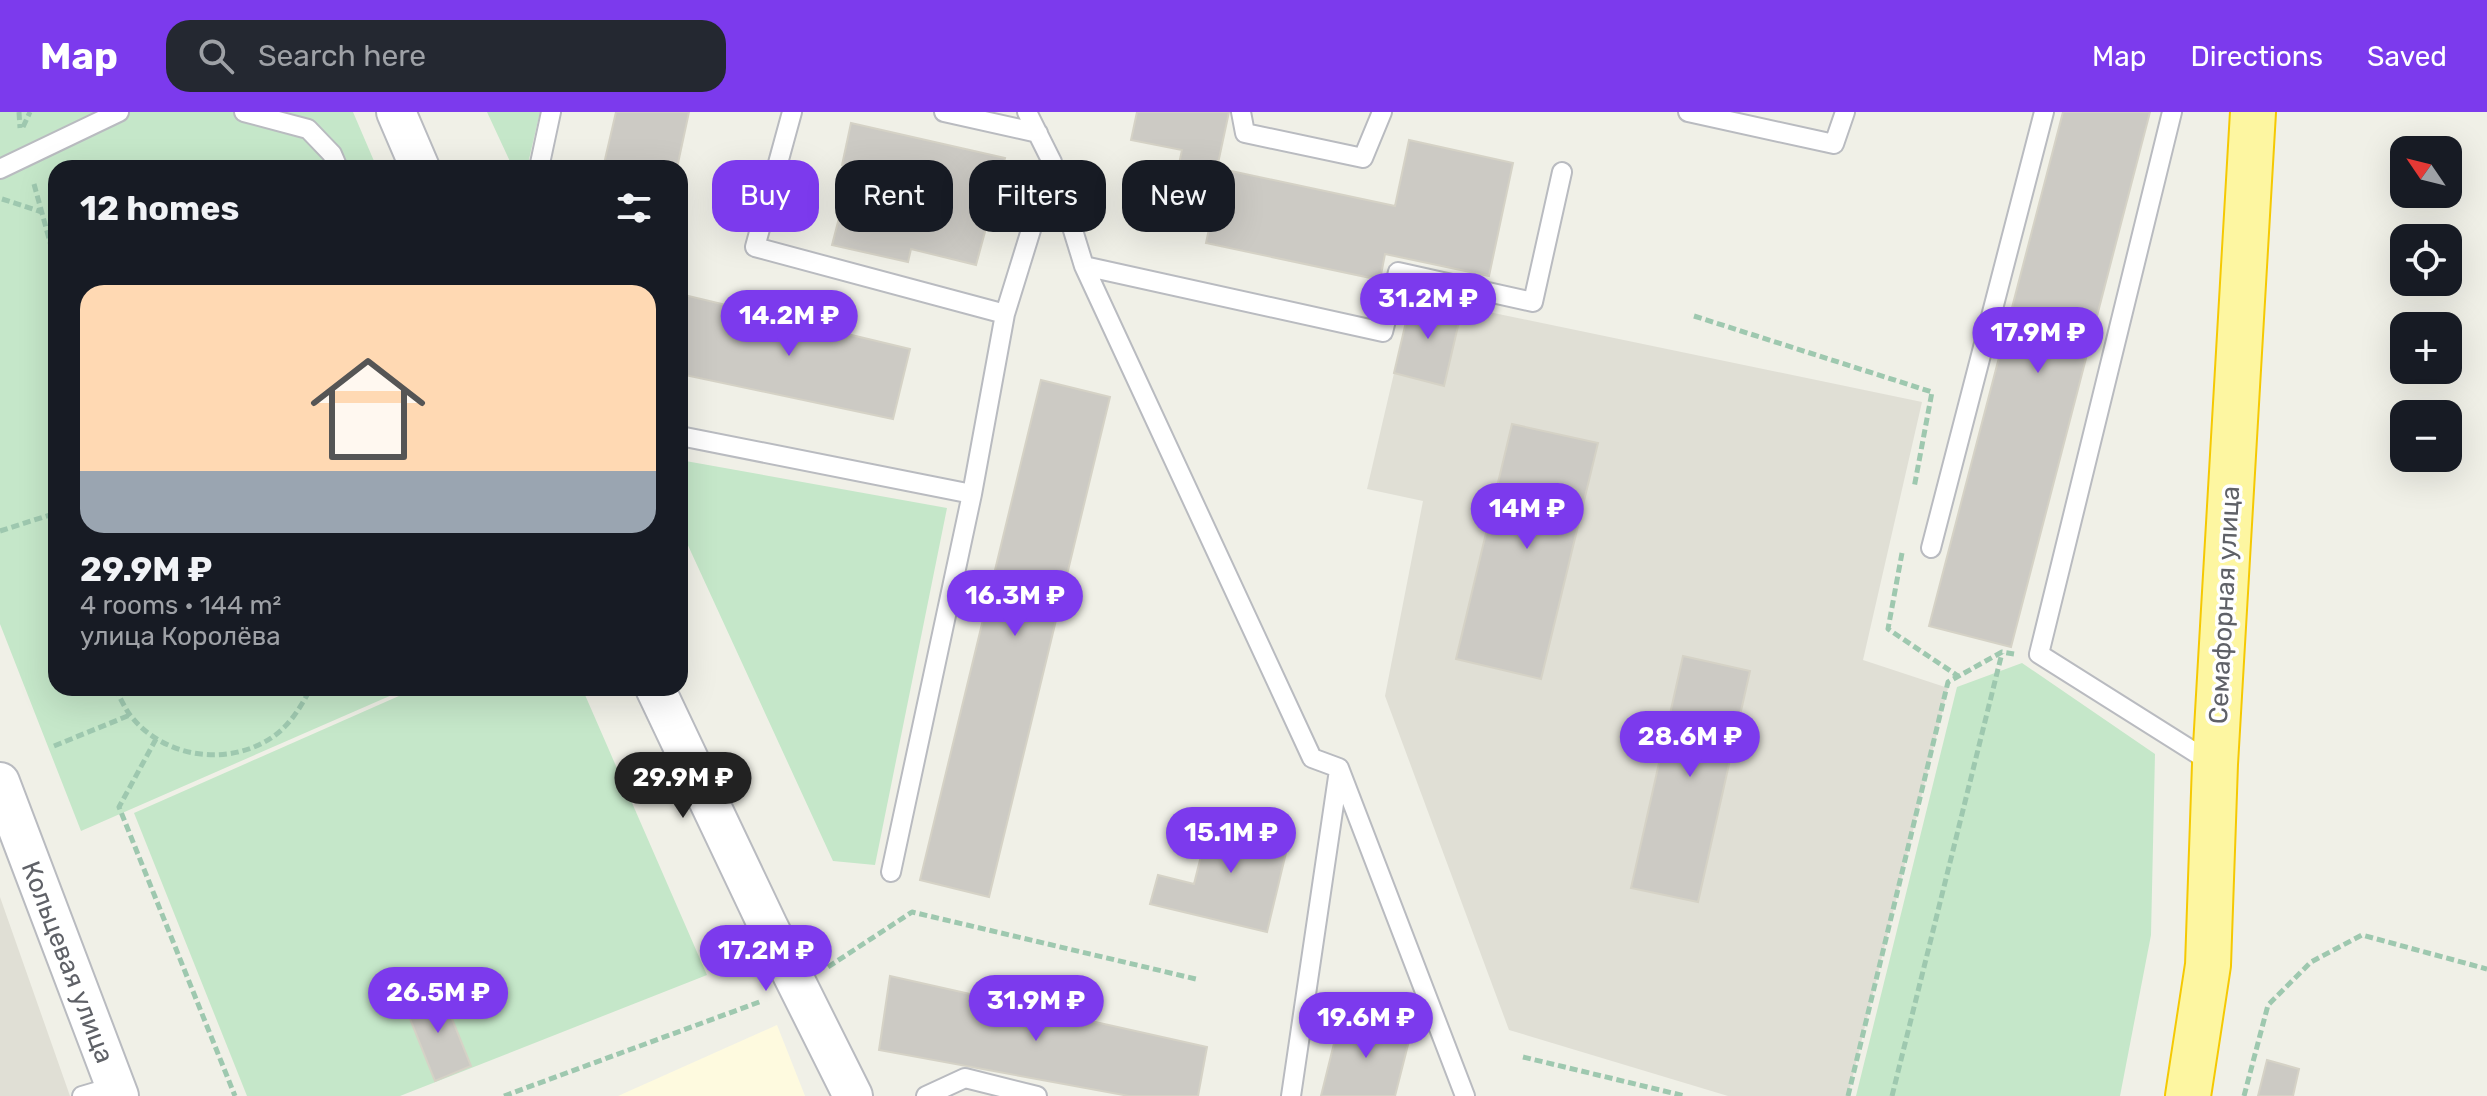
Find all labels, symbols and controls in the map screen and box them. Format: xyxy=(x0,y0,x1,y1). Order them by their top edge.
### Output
search box xyxy=(166,20,726,92)
text: Map xyxy=(40,33,118,79)
icon: search xyxy=(194,34,238,78)
text: Search here xyxy=(258,38,426,74)
text: Map xyxy=(2092,40,2146,73)
text: Directions xyxy=(2190,40,2323,73)
text: Saved xyxy=(2367,40,2447,73)
north arrow xyxy=(2390,136,2462,208)
map controls xyxy=(2390,136,2462,472)
chip: Buy xyxy=(712,160,819,232)
chip: Rent xyxy=(835,160,953,232)
chip: Filters xyxy=(969,160,1106,232)
chip: New xyxy=(1122,160,1235,232)
icon: filters xyxy=(612,186,656,230)
text: 12 homes xyxy=(80,188,239,229)
button: locate xyxy=(2390,224,2462,296)
pin: 31.2M ₽ xyxy=(1354,273,1502,341)
text: 31.2M ₽ xyxy=(1378,283,1478,314)
pin: 14.2M ₽ xyxy=(715,290,863,358)
text: 14.2M ₽ xyxy=(739,300,839,331)
pin: 17.9M ₽ xyxy=(1964,307,2112,375)
button: + xyxy=(2390,312,2462,384)
text: 17.9M ₽ xyxy=(1990,317,2086,348)
icon: home xyxy=(296,337,440,481)
button: − xyxy=(2390,400,2462,472)
pin: 14M ₽ xyxy=(1471,483,1583,551)
street label: Семафорная улица xyxy=(2203,485,2246,725)
text: 14M ₽ xyxy=(1489,493,1565,524)
text: 29.9M ₽ xyxy=(80,549,212,590)
pin: 16.3M ₽ xyxy=(941,570,1089,638)
text: 16.3M ₽ xyxy=(965,580,1065,611)
text: 4 rooms · 144 m² xyxy=(80,590,281,621)
text: улица Королёва xyxy=(80,621,281,652)
pin: 28.6M ₽ xyxy=(1616,711,1764,779)
text: 28.6M ₽ xyxy=(1638,721,1742,752)
pin: 29.9M ₽ xyxy=(609,752,757,820)
text: 29.9M ₽ xyxy=(632,762,734,793)
pin: 15.1M ₽ xyxy=(1157,807,1305,875)
text: 15.1M ₽ xyxy=(1184,817,1278,848)
street label: Кольцевая улица xyxy=(15,857,120,1067)
pin: 17.2M ₽ xyxy=(692,925,840,993)
text: 17.2M ₽ xyxy=(718,935,814,966)
pin: 26.5M ₽ xyxy=(364,967,512,1035)
pin: 31.9M ₽ xyxy=(962,975,1110,1043)
text: 26.5M ₽ xyxy=(386,977,490,1008)
text: 31.9M ₽ xyxy=(987,985,1085,1016)
pin: 19.6M ₽ xyxy=(1292,992,1440,1060)
text: 19.6M ₽ xyxy=(1317,1002,1415,1033)

